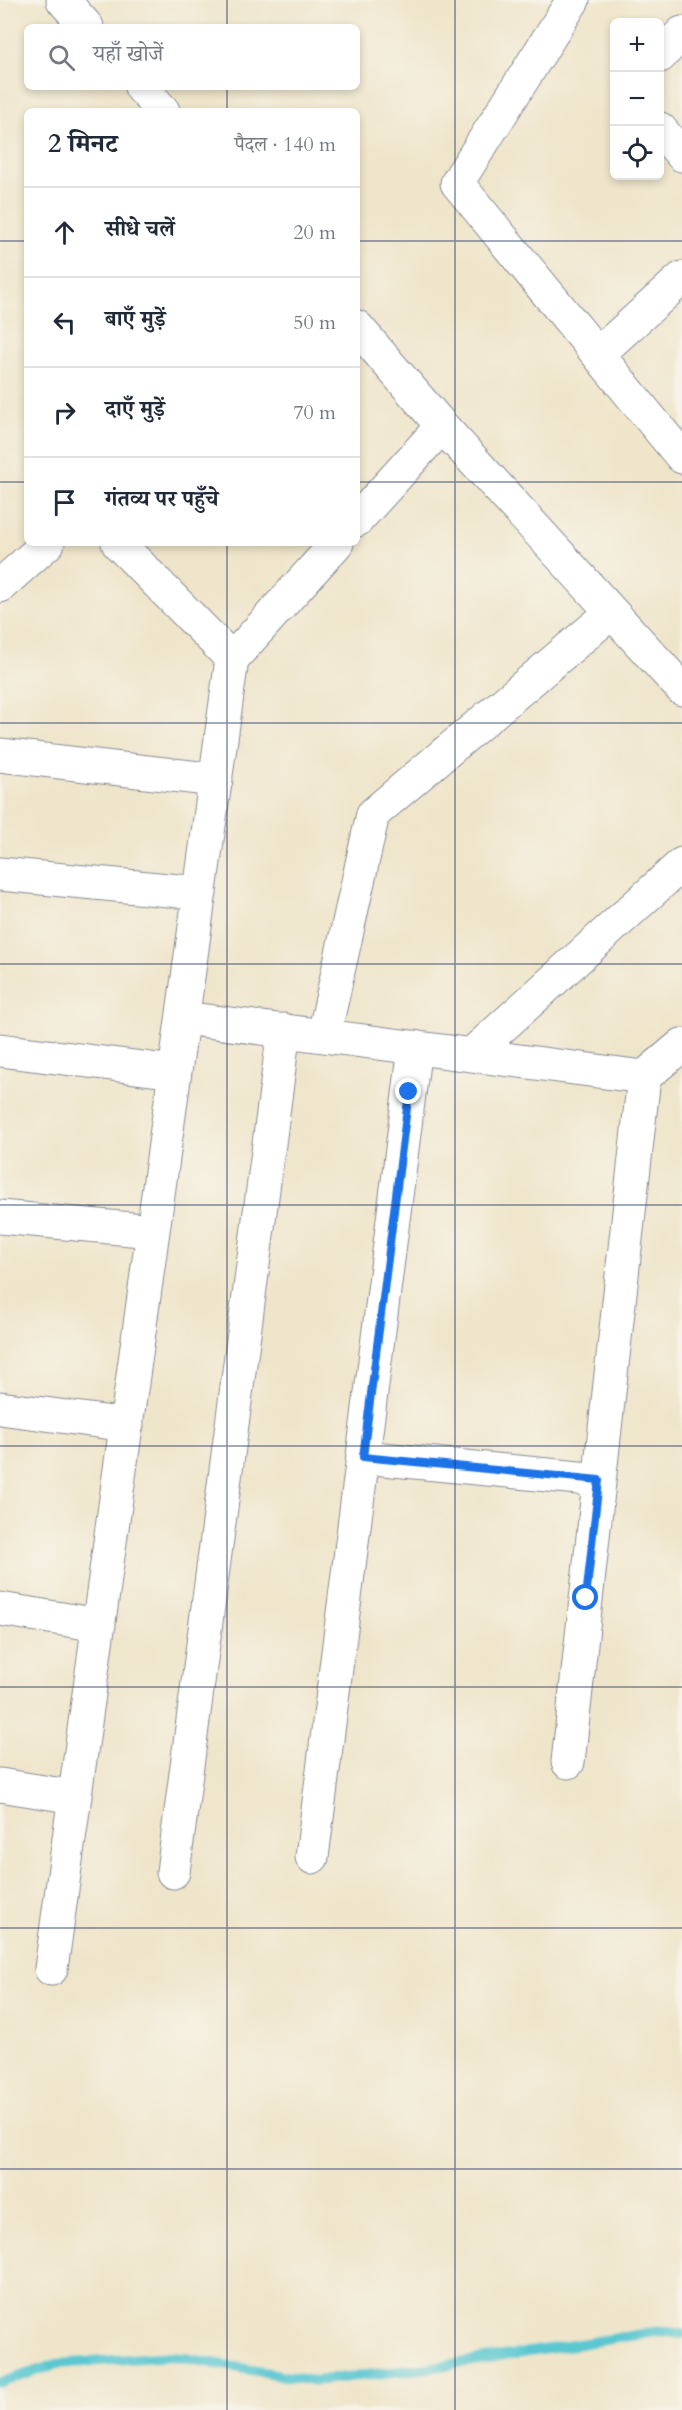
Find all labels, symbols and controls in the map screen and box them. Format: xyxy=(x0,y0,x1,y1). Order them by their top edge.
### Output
map controls xyxy=(610,18,664,180)
button: + xyxy=(610,18,664,72)
search box xyxy=(24,24,360,90)
text: यहाँ खोजें xyxy=(93,39,163,69)
icon: search xyxy=(45,41,78,74)
button: − xyxy=(610,72,664,126)
text: 2 मिनट xyxy=(48,126,118,161)
button: locate xyxy=(610,126,664,180)
text: पैदल · 140 m xyxy=(234,131,336,158)
text: सीधे चलें xyxy=(105,214,175,244)
icon: ahead xyxy=(48,216,81,249)
text: 20 m xyxy=(293,219,336,246)
text: बाएँ मुड़ें xyxy=(105,304,165,334)
icon: left xyxy=(48,306,81,339)
text: 50 m xyxy=(293,309,336,336)
text: दाएँ मुड़ें xyxy=(105,394,165,424)
icon: right xyxy=(48,396,81,429)
text: 70 m xyxy=(293,399,336,426)
text: गंतव्य पर पहुँचे xyxy=(105,484,219,514)
icon: arrive xyxy=(48,486,81,519)
route end xyxy=(395,1078,421,1104)
route start xyxy=(572,1584,598,1610)

